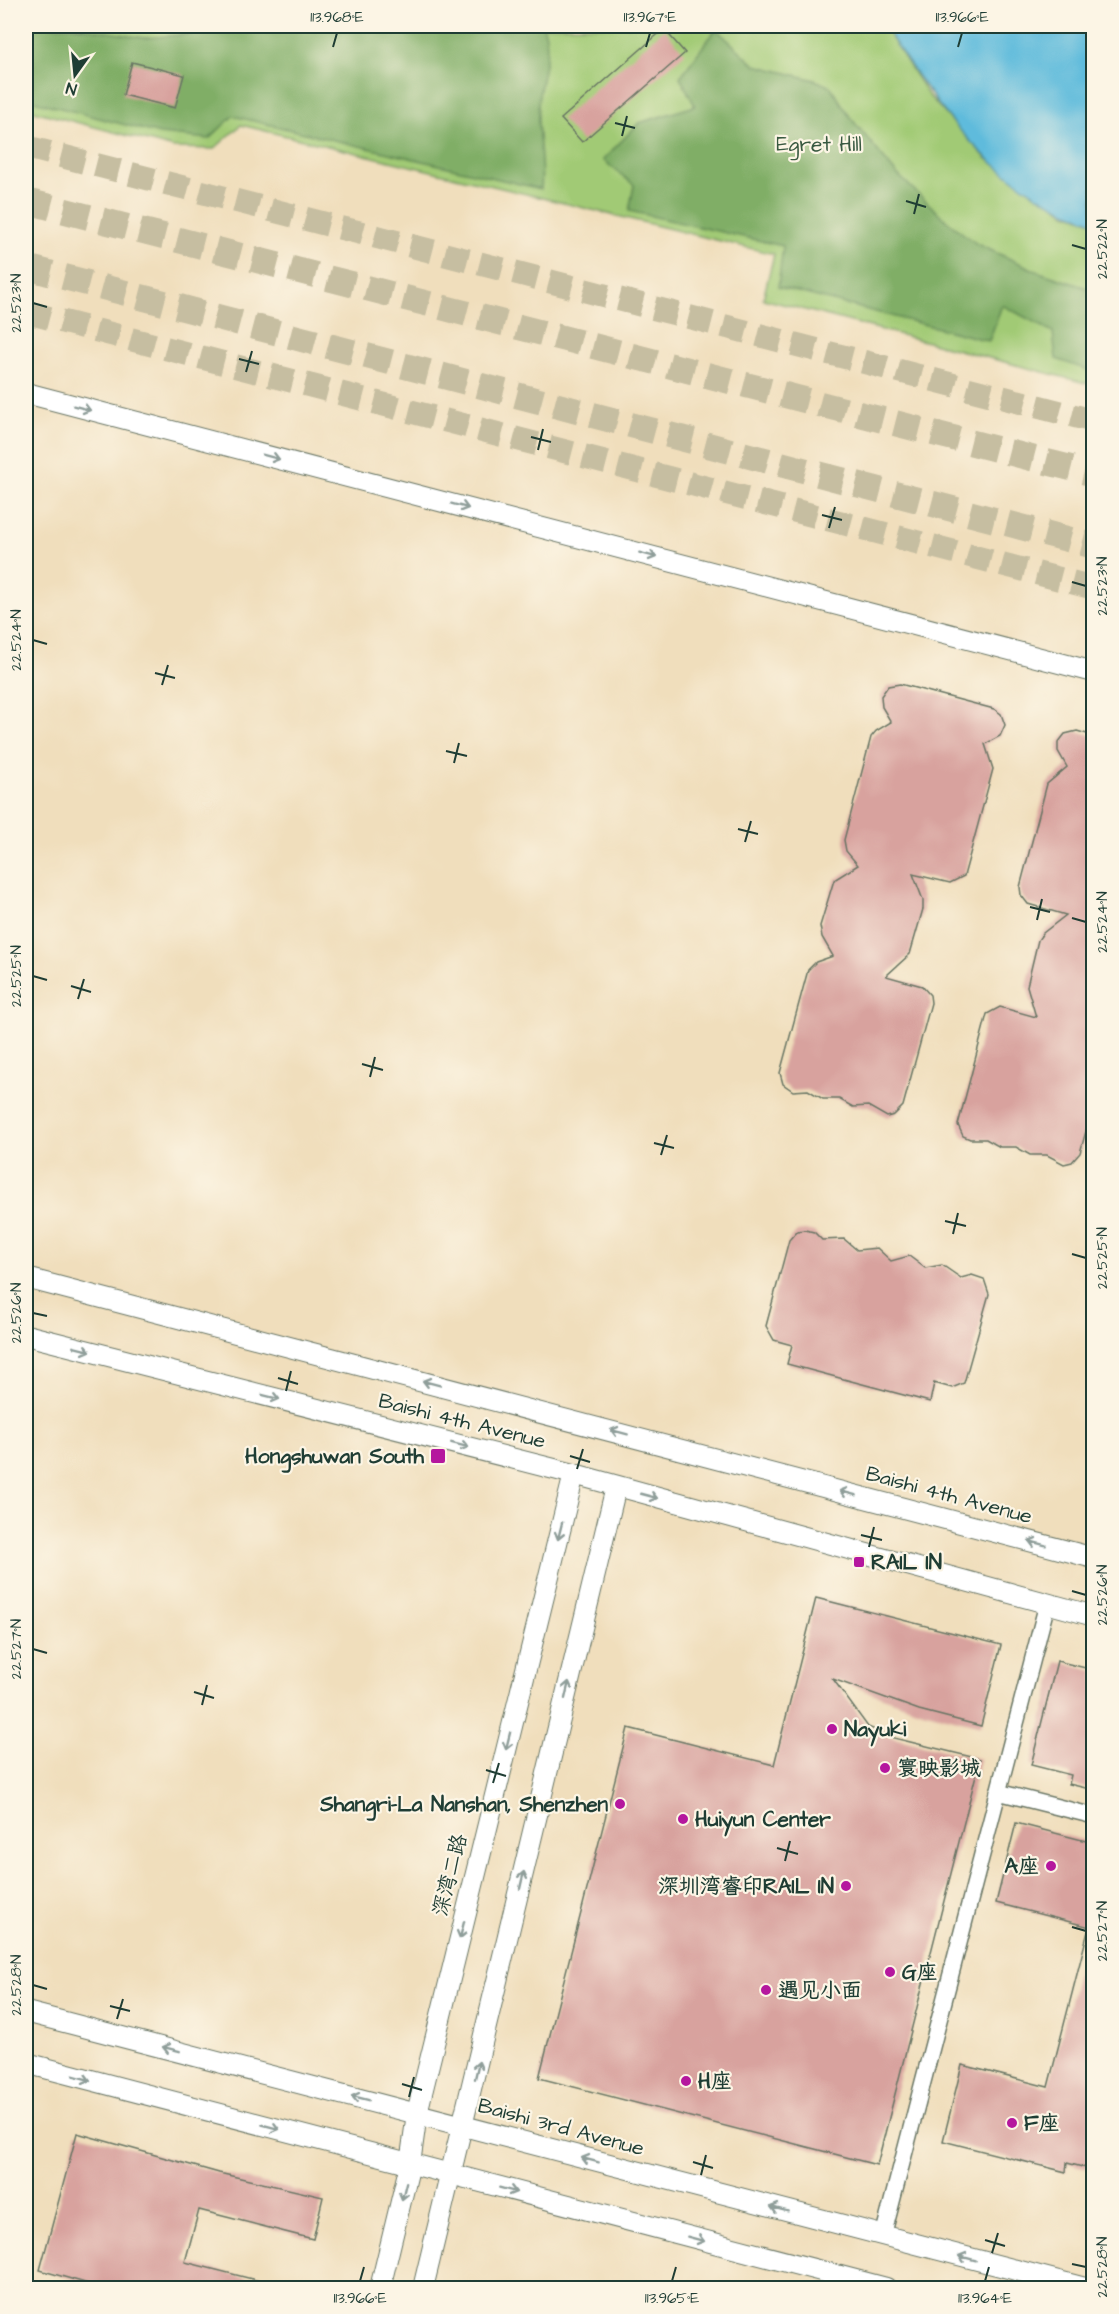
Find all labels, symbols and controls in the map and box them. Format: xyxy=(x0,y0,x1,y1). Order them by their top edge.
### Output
text: 113.968°E xyxy=(310,7,364,28)
text: 113.967°E xyxy=(624,7,677,28)
text: 113.966°E xyxy=(935,7,989,28)
north arrow xyxy=(45,45,105,105)
text: N xyxy=(64,77,79,100)
park label: Egret Hill xyxy=(776,130,862,161)
text: 22.522°N xyxy=(1092,219,1113,279)
text: 22.523°N xyxy=(6,274,27,332)
one-way arrow xyxy=(72,402,91,414)
one-way arrow xyxy=(261,451,280,463)
one-way arrow xyxy=(450,501,469,512)
one-way arrow xyxy=(638,550,657,561)
text: 22.523°N xyxy=(1092,557,1113,615)
text: 22.524°N xyxy=(6,609,27,671)
text: 22.524°N xyxy=(1092,891,1113,953)
text: 22.525°N xyxy=(6,945,27,1007)
text: 22.525°N xyxy=(1092,1227,1113,1289)
text: 22.526°N xyxy=(6,1283,27,1343)
one-way arrow xyxy=(72,1344,91,1356)
one-way arrow xyxy=(422,1377,441,1389)
street label: Baishi 4th Avenue xyxy=(375,1386,549,1456)
one-way arrow xyxy=(261,1392,280,1404)
one-way arrow xyxy=(610,1426,629,1438)
one-way arrow xyxy=(450,1440,469,1452)
place label: Hongshuwan South xyxy=(245,1442,425,1473)
marker: Hongshuwan South xyxy=(429,1447,447,1465)
street label: Baishi 4th Avenue xyxy=(863,1459,1035,1531)
one-way arrow xyxy=(839,1487,858,1499)
one-way arrow xyxy=(639,1491,658,1502)
one-way arrow xyxy=(553,1521,565,1540)
one-way arrow xyxy=(1028,1537,1047,1549)
place label: RAIL IN xyxy=(871,1548,942,1577)
marker: RAIL IN xyxy=(852,1555,866,1569)
text: 22.526°N xyxy=(1092,1565,1113,1625)
text: 22.527°N xyxy=(6,1619,27,1679)
one-way arrow xyxy=(562,1681,574,1700)
place label: Nayuki xyxy=(844,1715,907,1747)
marker: Nayuki xyxy=(825,1722,839,1736)
one-way arrow xyxy=(502,1731,514,1750)
place label: 寰映影城 xyxy=(897,1754,981,1783)
marker: 寰映影城 xyxy=(878,1761,892,1775)
place label: Shangri-La Nanshan, Shenzhen xyxy=(319,1790,608,1821)
marker: Shangri-La Nanshan, Shenzhen xyxy=(613,1797,627,1811)
place label: Huiyun Center xyxy=(695,1805,831,1837)
marker: Huiyun Center xyxy=(676,1812,690,1826)
street label: 深湾二路 xyxy=(426,1831,474,1919)
place label: A座 xyxy=(1005,1852,1039,1881)
marker: A座 xyxy=(1044,1859,1058,1873)
one-way arrow xyxy=(516,1871,528,1890)
place label: 深圳湾睿印RAIL IN xyxy=(658,1872,834,1901)
marker: 深圳湾睿印RAIL IN xyxy=(839,1879,853,1893)
text: 22.527°N xyxy=(1092,1901,1113,1961)
one-way arrow xyxy=(455,1920,467,1939)
text: 22.528°N xyxy=(6,1955,27,2015)
place label: G座 xyxy=(902,1958,938,1987)
marker: G座 xyxy=(883,1965,897,1979)
place label: 遇见小面 xyxy=(778,1976,862,2005)
marker: 遇见小面 xyxy=(759,1983,773,1997)
one-way arrow xyxy=(162,2043,181,2055)
one-way arrow xyxy=(471,2060,483,2079)
place label: H座 xyxy=(698,2067,732,2096)
one-way arrow xyxy=(72,2073,91,2084)
marker: H座 xyxy=(679,2074,693,2088)
street label: Baishi 3rd Avenue xyxy=(475,2091,647,2163)
one-way arrow xyxy=(351,2092,370,2103)
place label: F座 xyxy=(1024,2109,1060,2138)
marker: F座 xyxy=(1005,2116,1019,2130)
one-way arrow xyxy=(261,2122,280,2134)
one-way arrow xyxy=(581,2153,600,2165)
one-way arrow xyxy=(397,2181,409,2200)
one-way arrow xyxy=(498,2184,517,2196)
one-way arrow xyxy=(770,2202,789,2214)
one-way arrow xyxy=(686,2233,705,2245)
text: 22.528°N xyxy=(1092,2237,1113,2297)
one-way arrow xyxy=(958,2252,977,2263)
text: 113.966°E xyxy=(333,2288,387,2309)
text: 113.965°E xyxy=(645,2288,699,2309)
text: 113.964°E xyxy=(958,2288,1012,2309)

